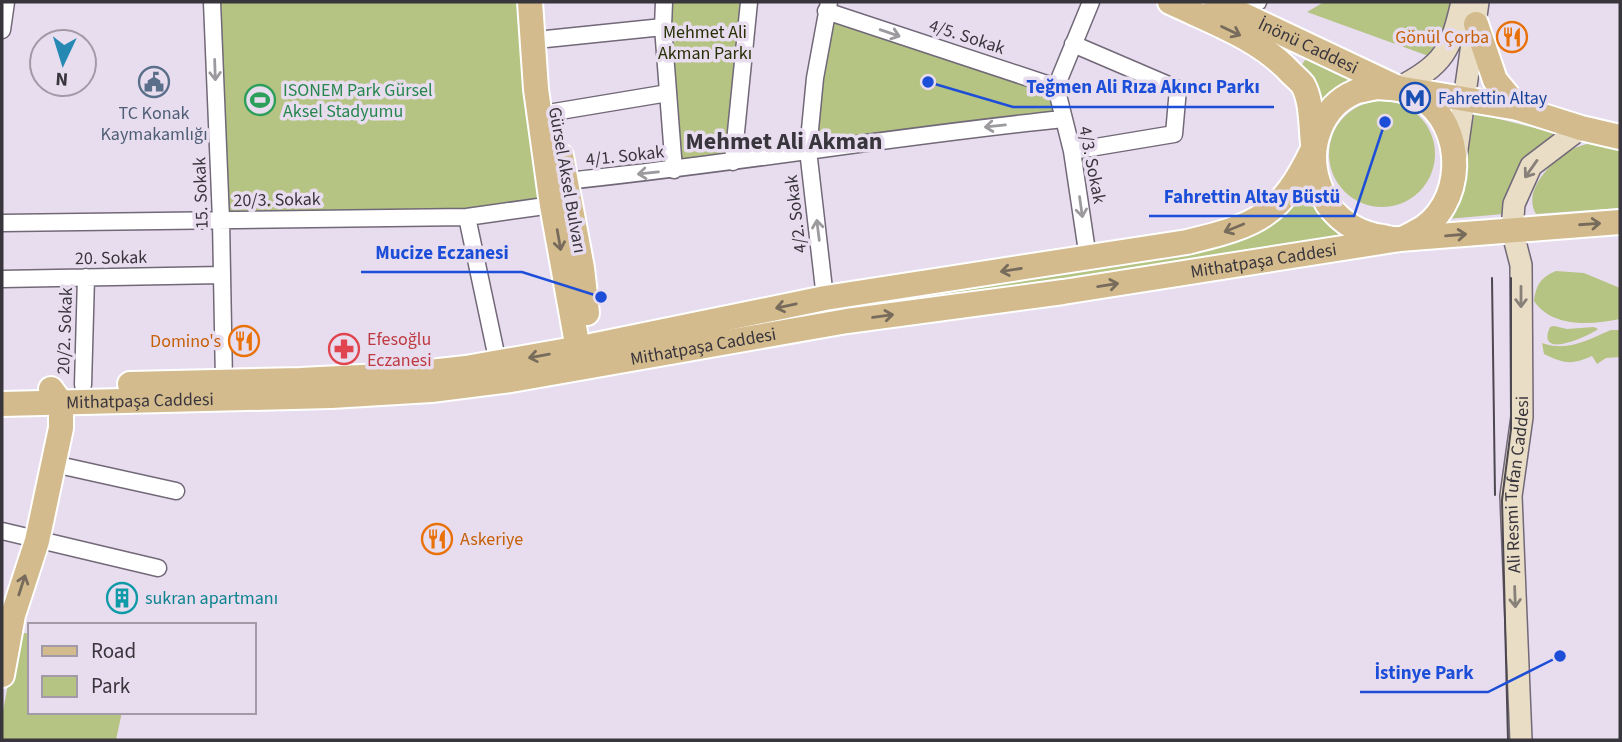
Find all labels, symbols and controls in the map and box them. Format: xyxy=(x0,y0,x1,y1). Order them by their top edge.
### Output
street label: İnönü Caddesi xyxy=(1254,11,1362,80)
street label: 4/5. Sokak xyxy=(926,13,1008,61)
park label: Mehmet Ali Akman Parkı xyxy=(658,20,752,66)
restaurant icon: Gönül Çorba xyxy=(1495,20,1529,54)
one-way arrow xyxy=(1220,25,1241,38)
place label: Gönül Çorba xyxy=(1395,25,1489,50)
one-way arrow xyxy=(879,27,901,40)
north arrow xyxy=(28,28,98,98)
one-way arrow xyxy=(209,58,222,81)
text: N xyxy=(55,65,69,92)
public building icon: TC Konak Kaymakamlığı xyxy=(137,65,171,99)
callout: Teğmen Ali Rıza Akıncı Parkı xyxy=(1013,67,1274,107)
text: Teğmen Ali Rıza Akıncı Parkı xyxy=(1026,74,1260,101)
place label: ISONEM Park Gürsel Aksel Stadyumu xyxy=(283,78,433,124)
metro station icon: Fahrettin Altay xyxy=(1398,81,1432,115)
sports icon: ISONEM Park Gürsel Aksel Stadyumu xyxy=(243,83,277,117)
place label: Fahrettin Altay xyxy=(1438,86,1548,111)
place label: TC Konak Kaymakamlığı xyxy=(100,101,208,147)
street label: Gürsel Aksel Bulvarı xyxy=(542,105,592,255)
one-way arrow xyxy=(984,119,1007,132)
district label: Mehmet Ali Akman xyxy=(685,124,883,159)
street label: 4/3. Sokak xyxy=(1072,124,1112,206)
street label: 4/1. Sokak xyxy=(585,139,665,173)
street label: 15. Sokak xyxy=(187,156,215,229)
one-way arrow xyxy=(1524,160,1539,179)
one-way arrow xyxy=(637,166,660,179)
street label: 4/2. Sokak xyxy=(779,174,813,254)
callout: Fahrettin Altay Büstü xyxy=(1149,176,1354,216)
text: Fahrettin Altay Büstü xyxy=(1164,184,1340,211)
street label: 20/3. Sokak xyxy=(233,187,321,213)
one-way arrow xyxy=(1075,195,1088,218)
one-way arrow xyxy=(1579,217,1601,230)
one-way arrow xyxy=(811,219,824,242)
one-way arrow xyxy=(1224,223,1245,236)
one-way arrow xyxy=(552,228,566,251)
one-way arrow xyxy=(1444,228,1466,241)
callout: Mucize Eczanesi xyxy=(361,232,522,272)
street label: Mithatpaşa Caddesi xyxy=(1189,237,1338,284)
text: Mucize Eczanesi xyxy=(375,240,509,267)
street label: 20. Sokak xyxy=(75,245,147,271)
one-way arrow xyxy=(1000,264,1023,277)
one-way arrow xyxy=(1096,278,1119,291)
one-way arrow xyxy=(1514,285,1528,308)
street label: 20/2. Sokak xyxy=(51,287,79,375)
one-way arrow xyxy=(775,300,798,314)
one-way arrow xyxy=(871,310,894,323)
street label: Mithatpaşa Caddesi xyxy=(628,321,778,371)
restaurant icon: Domino's xyxy=(227,324,261,358)
place label: Efesoğlu Eczanesi xyxy=(367,327,432,373)
place label: Domino's xyxy=(150,329,221,354)
pharmacy icon: Efesoğlu Eczanesi xyxy=(327,332,361,366)
one-way arrow xyxy=(528,349,551,363)
street label: Mithatpaşa Caddesi xyxy=(66,386,214,415)
street label: Ali Resmi Tufan Caddesi xyxy=(1498,396,1534,574)
restaurant icon: Askeriye xyxy=(420,522,454,556)
place label: Askeriye xyxy=(460,527,523,552)
one-way arrow xyxy=(17,574,30,596)
building icon: sukran apartmanı xyxy=(105,581,139,615)
one-way arrow xyxy=(1509,585,1522,608)
place label: sukran apartmanı xyxy=(145,586,278,611)
legend xyxy=(28,623,256,714)
text: Road xyxy=(91,636,136,666)
callout: İstinye Park xyxy=(1360,652,1488,692)
text: İstinye Park xyxy=(1374,660,1474,687)
text: Park xyxy=(91,671,131,701)

